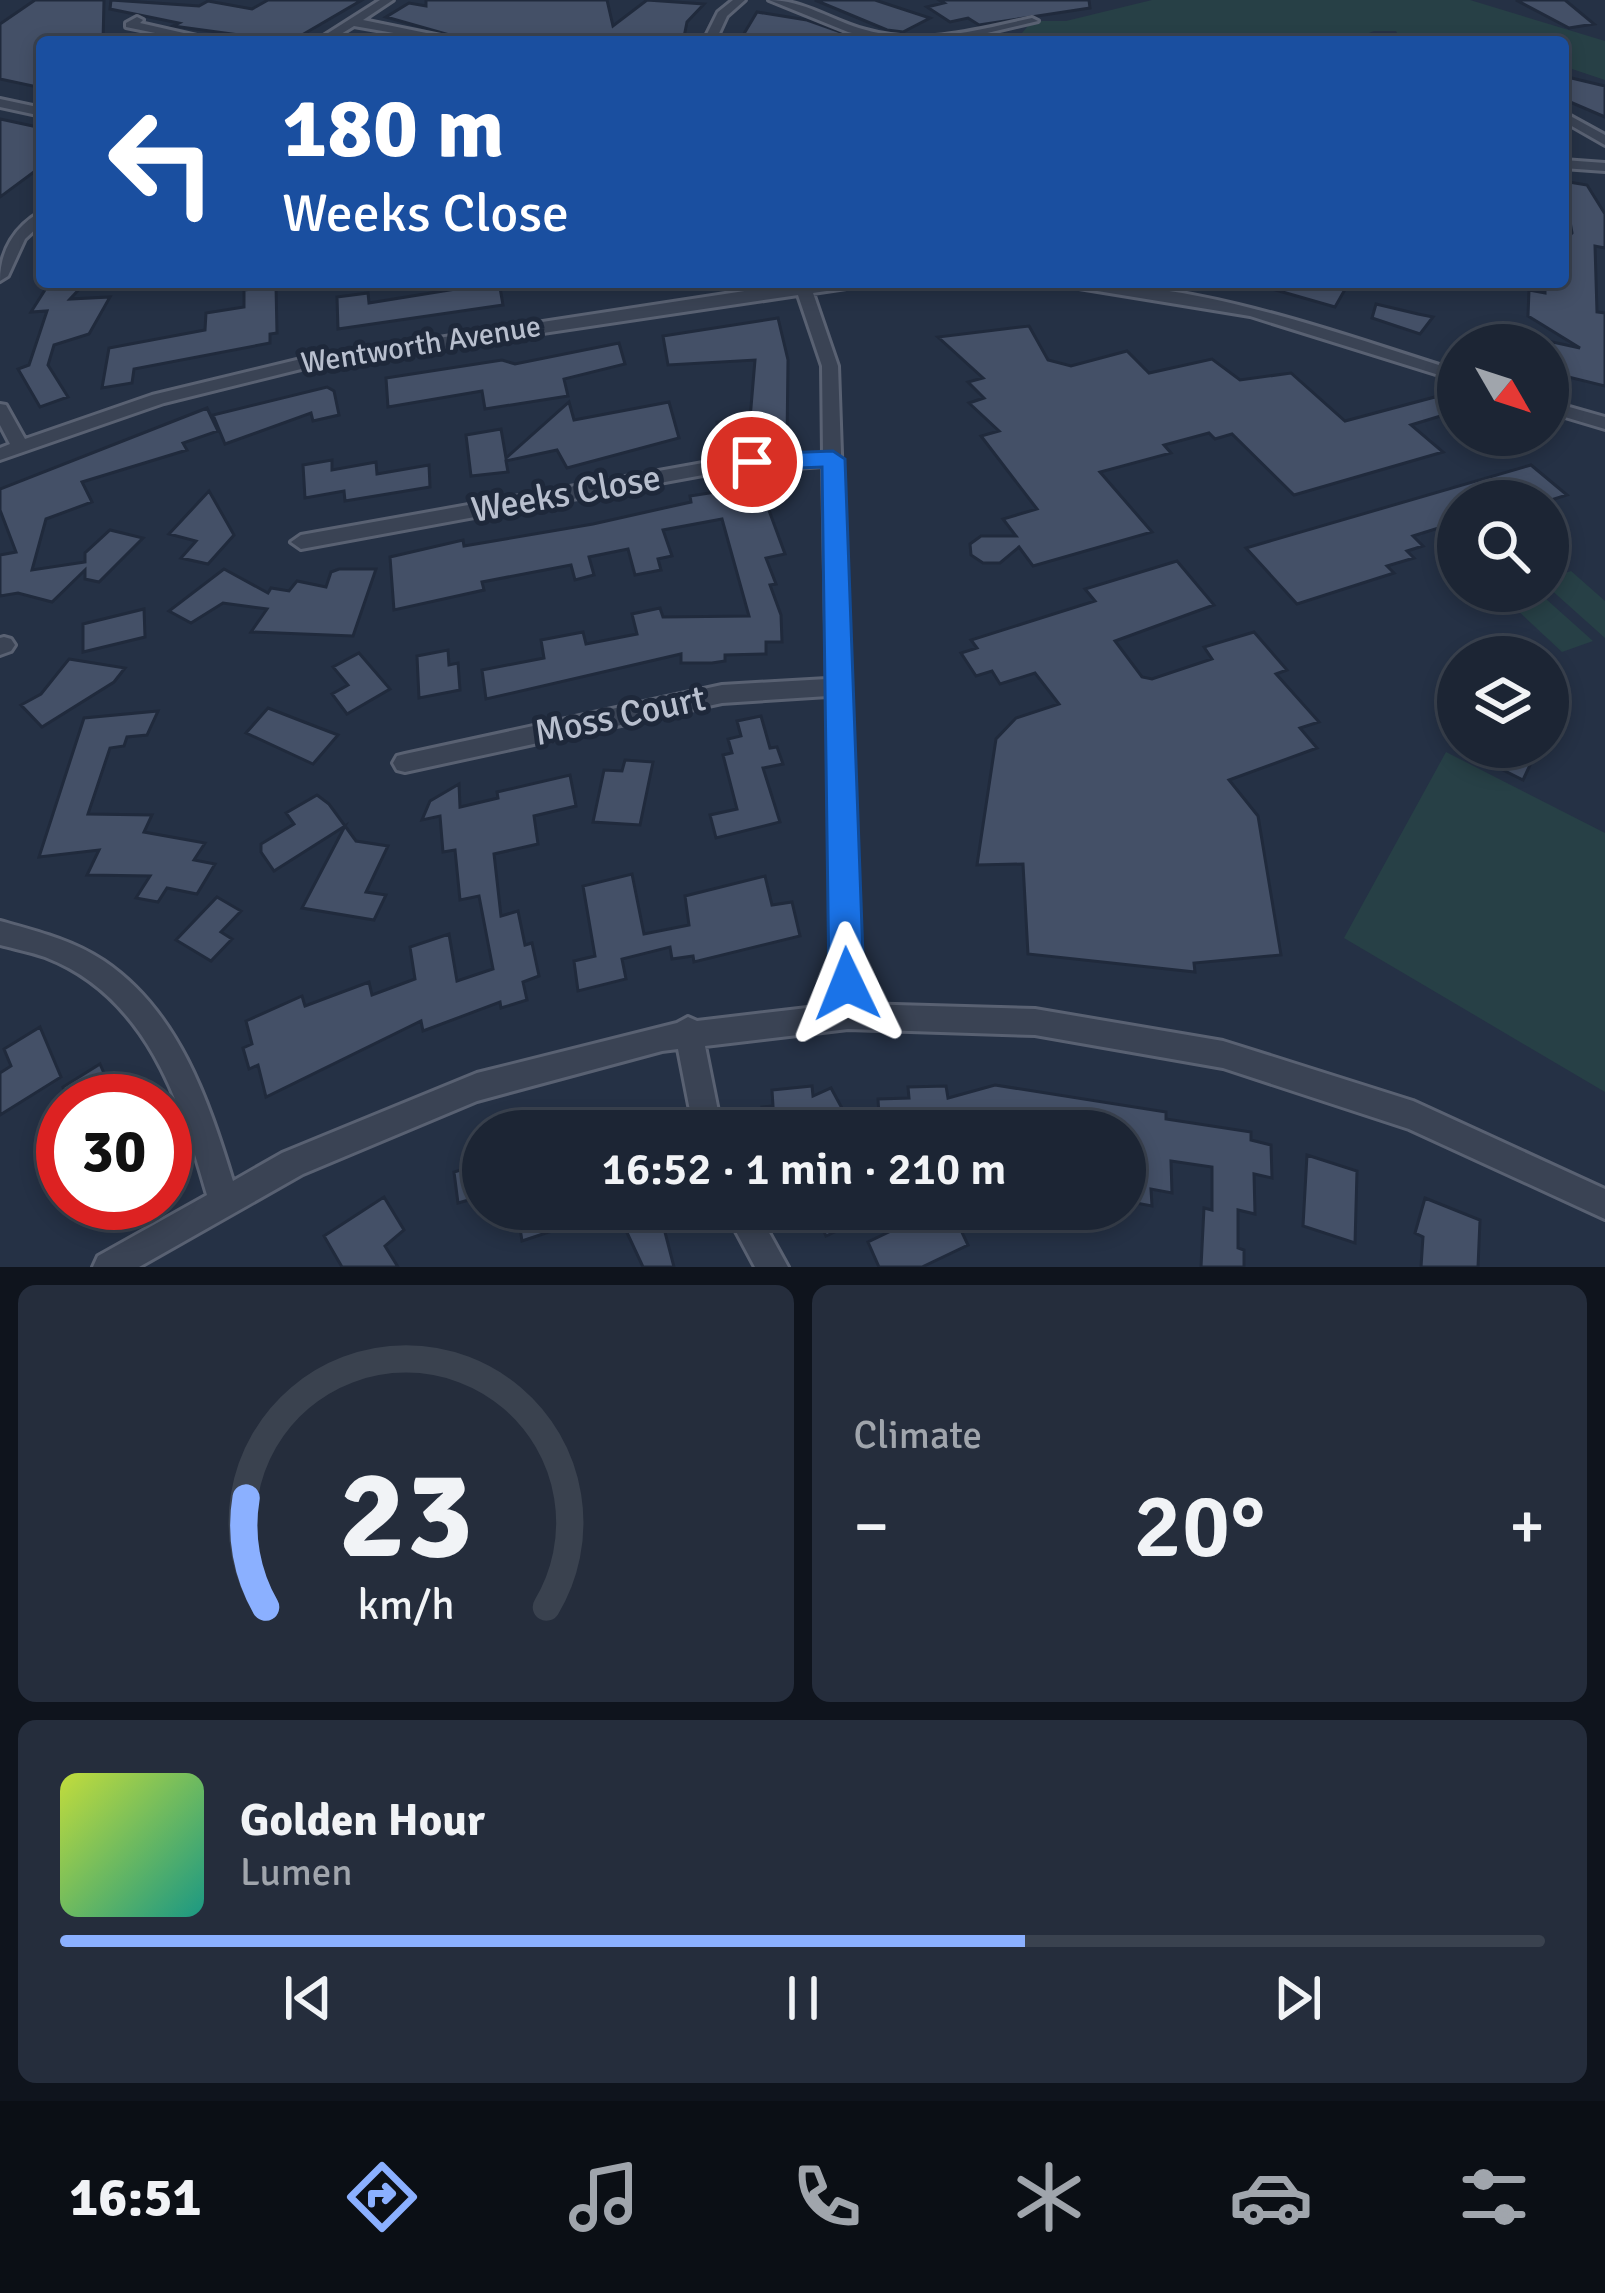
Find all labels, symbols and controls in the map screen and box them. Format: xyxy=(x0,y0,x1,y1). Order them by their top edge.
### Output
text: 180 m xyxy=(282,77,504,181)
icon: left xyxy=(84,84,240,240)
text: Weeks Close xyxy=(282,180,569,247)
street label: Wentworth Avenue xyxy=(298,308,544,382)
north arrow xyxy=(1437,324,1569,456)
map controls xyxy=(1437,324,1569,768)
pin xyxy=(701,411,803,513)
icon: arrive xyxy=(719,429,785,495)
street label: Weeks Close xyxy=(468,455,664,533)
button: search xyxy=(1437,480,1569,612)
button: layers xyxy=(1437,636,1569,768)
street label: Moss Court xyxy=(530,676,710,756)
position arrow xyxy=(784,921,910,1047)
speed limit sign: 30 xyxy=(36,1074,192,1230)
text: 16:52 · 1 min · 210 m xyxy=(602,1142,1006,1197)
text: Climate xyxy=(854,1411,982,1459)
text: 23 xyxy=(338,1439,473,1592)
text: 20° xyxy=(1133,1471,1265,1582)
text: − xyxy=(854,1486,889,1567)
text: + xyxy=(1509,1486,1545,1567)
text: km/h xyxy=(357,1578,454,1631)
text: Golden Hour xyxy=(240,1793,485,1848)
text: Lumen xyxy=(240,1848,353,1896)
icon: previous xyxy=(275,1965,341,2031)
icon: pause xyxy=(770,1965,836,2031)
icon: next xyxy=(1265,1965,1331,2031)
icon: directions xyxy=(340,2155,424,2239)
icon: music xyxy=(562,2155,646,2239)
icon: phone xyxy=(785,2155,869,2239)
icon: climate xyxy=(1007,2155,1091,2239)
icon: car xyxy=(1229,2155,1313,2239)
icon: filters xyxy=(1452,2155,1536,2239)
text: 16:51 xyxy=(69,2164,202,2231)

